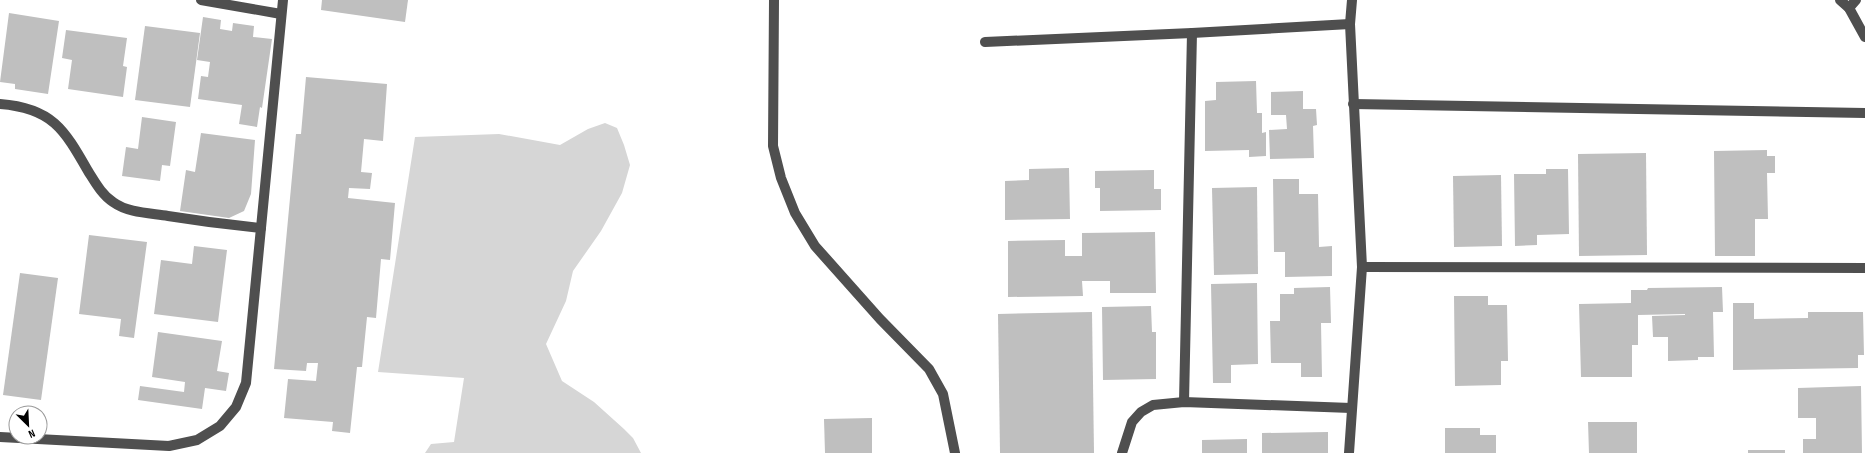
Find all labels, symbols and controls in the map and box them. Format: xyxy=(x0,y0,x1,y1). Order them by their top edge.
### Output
north arrow xyxy=(8,405,48,445)
text: N xyxy=(26,427,37,441)

